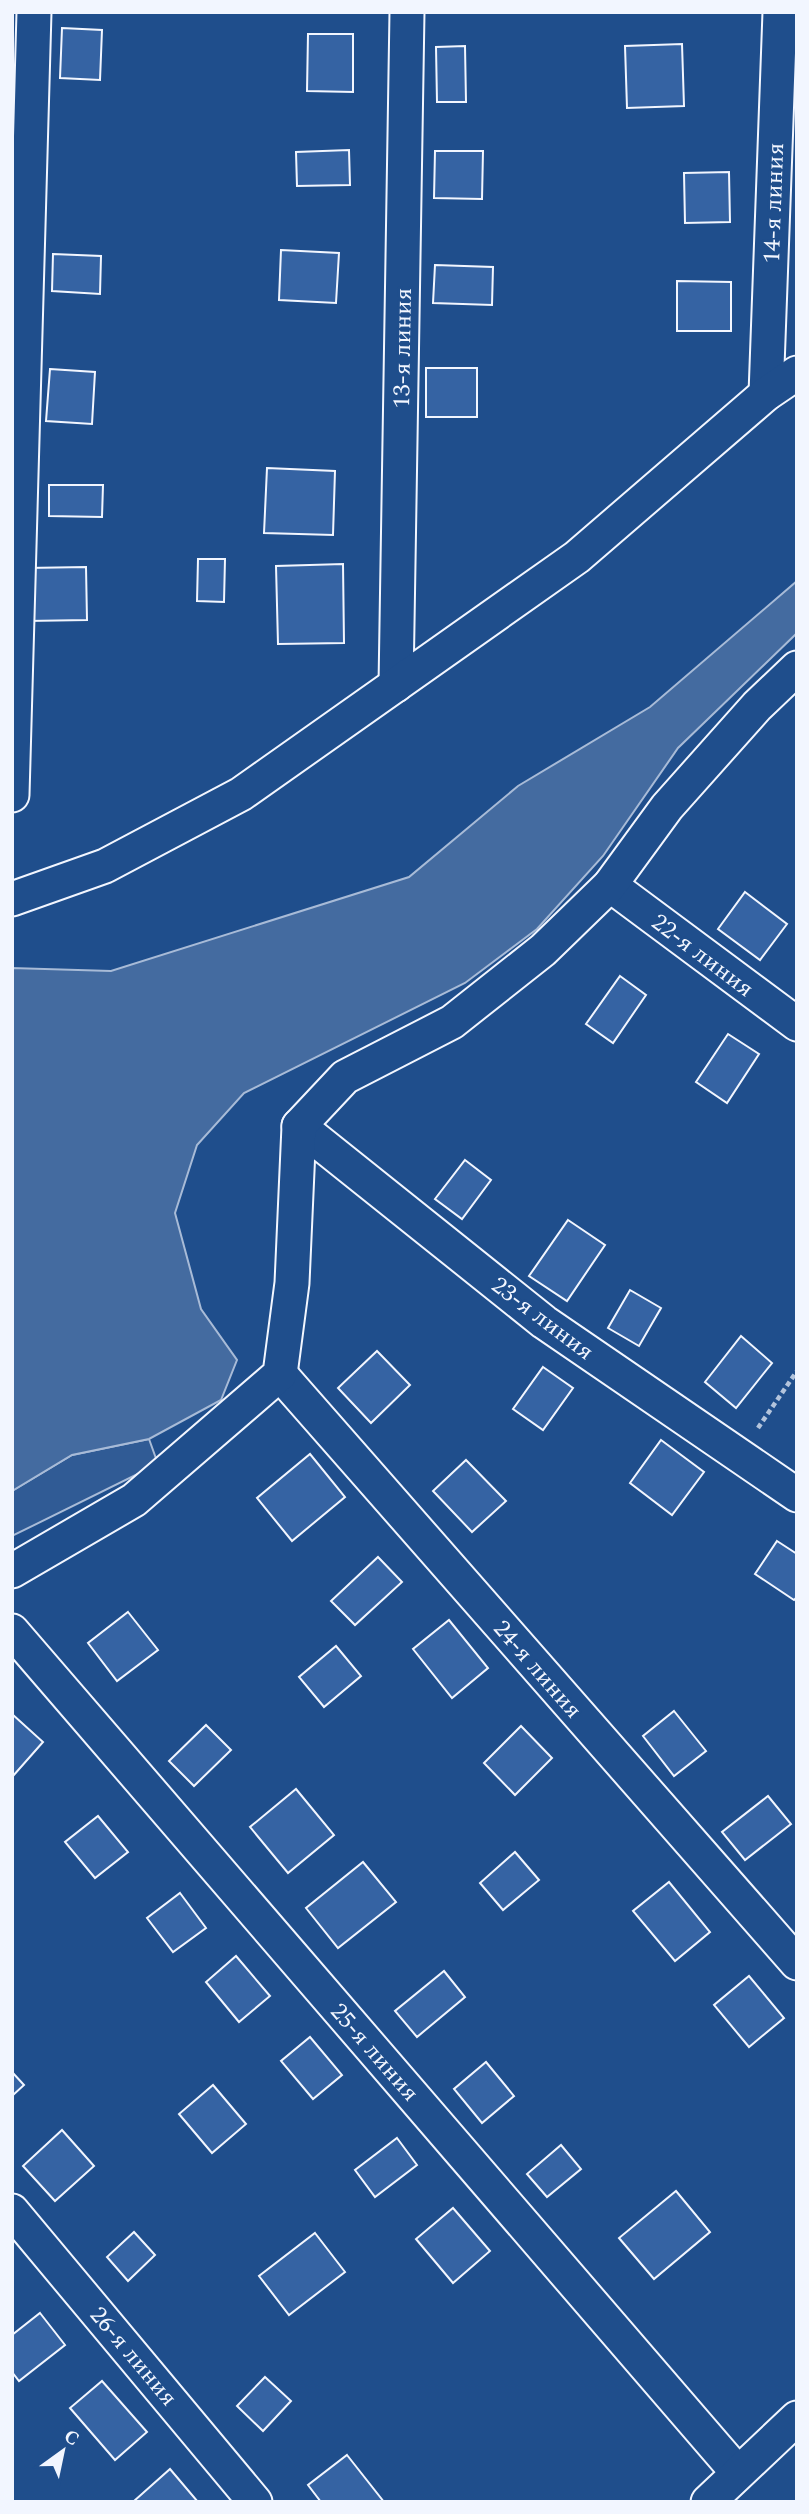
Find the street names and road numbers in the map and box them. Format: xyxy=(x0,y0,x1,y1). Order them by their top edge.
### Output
street label: 14-я линия xyxy=(754,142,794,264)
street label: 13-я линия xyxy=(384,287,422,409)
street label: 22-я линия xyxy=(643,905,761,1006)
street label: 23-я линия xyxy=(483,1268,601,1369)
street label: 24-я линия xyxy=(484,1612,590,1727)
street label: 25-я линия xyxy=(321,1995,427,2110)
street label: 26-я линия xyxy=(81,2299,186,2414)

